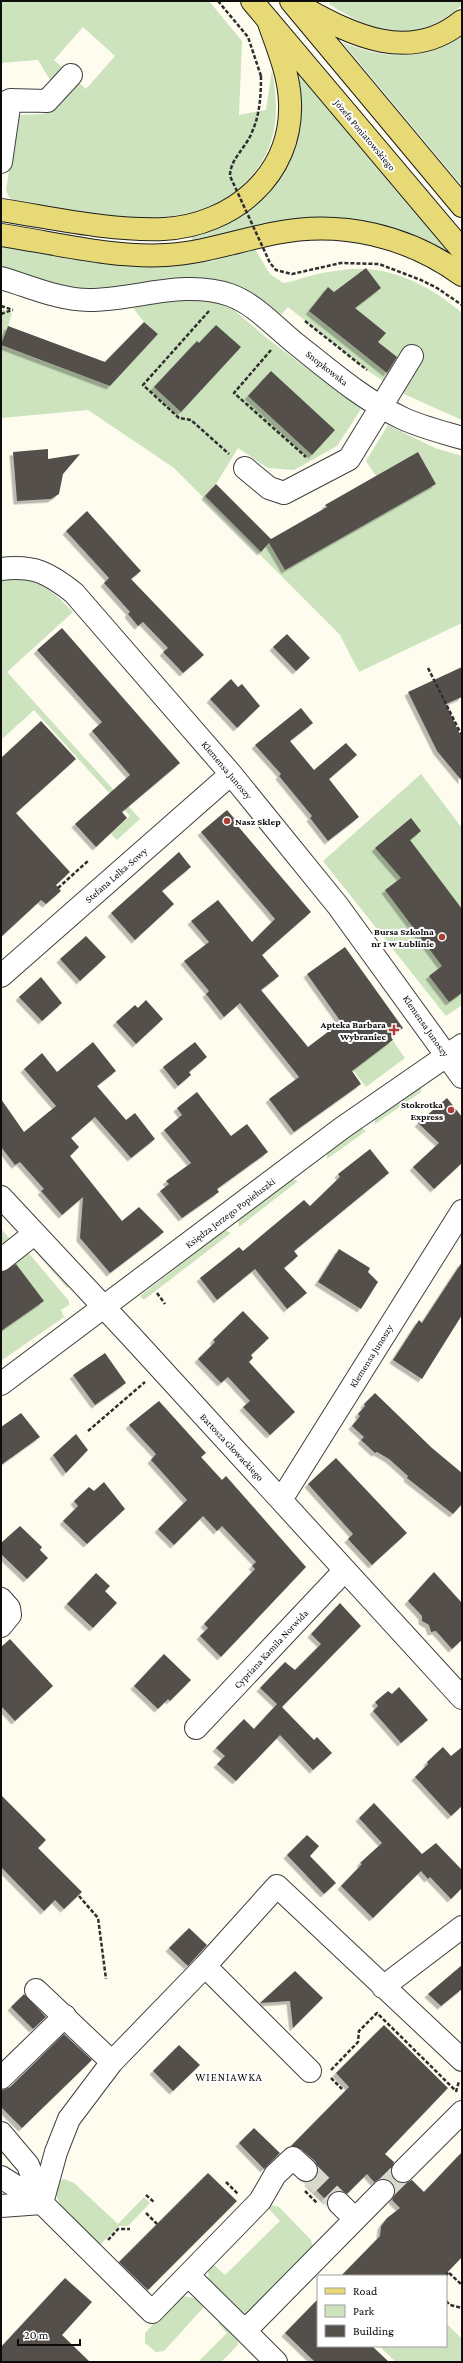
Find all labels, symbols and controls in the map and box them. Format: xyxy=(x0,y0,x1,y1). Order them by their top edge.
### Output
street label: Józefa Poniatowskiego xyxy=(331,96,398,173)
street label: Snopkowska xyxy=(304,348,351,388)
street label: Klemensa Junoszy xyxy=(200,739,255,802)
marker: Nasz Sklep xyxy=(222,816,232,826)
place label: Nasz Sklep xyxy=(235,816,281,827)
street label: Stefana Lelka-Sowy xyxy=(83,845,150,905)
place label: Bursa Szkolna nr 1 w Lublinie xyxy=(371,926,434,949)
marker: Bursa Szkolna nr 1 w Lublinie xyxy=(437,932,447,942)
street label: Klemensa Junoszy xyxy=(401,993,451,1059)
place label: Apteka Barbara Wybraniec xyxy=(320,1019,387,1042)
marker: Apteka Barbara Wybraniec xyxy=(389,1025,399,1035)
place label: Stokrotka Express xyxy=(401,1099,443,1122)
marker: Stokrotka Express xyxy=(446,1105,456,1115)
street label: Księdza Jerzego Popiełuszki xyxy=(183,1175,277,1250)
street label: Klemensa Junoszy xyxy=(347,1322,395,1390)
street label: Bartosza Głowackiego xyxy=(198,1411,266,1483)
street label: Cypriana Kamila Norwida xyxy=(232,1607,311,1691)
district label: WIENIAWKA xyxy=(195,2071,263,2083)
legend xyxy=(317,2275,447,2347)
text: Road xyxy=(353,2284,378,2298)
text: Park xyxy=(353,2304,375,2318)
scale bar xyxy=(18,2321,80,2347)
text: Building xyxy=(353,2324,394,2338)
text: 20 m xyxy=(24,2328,49,2342)

